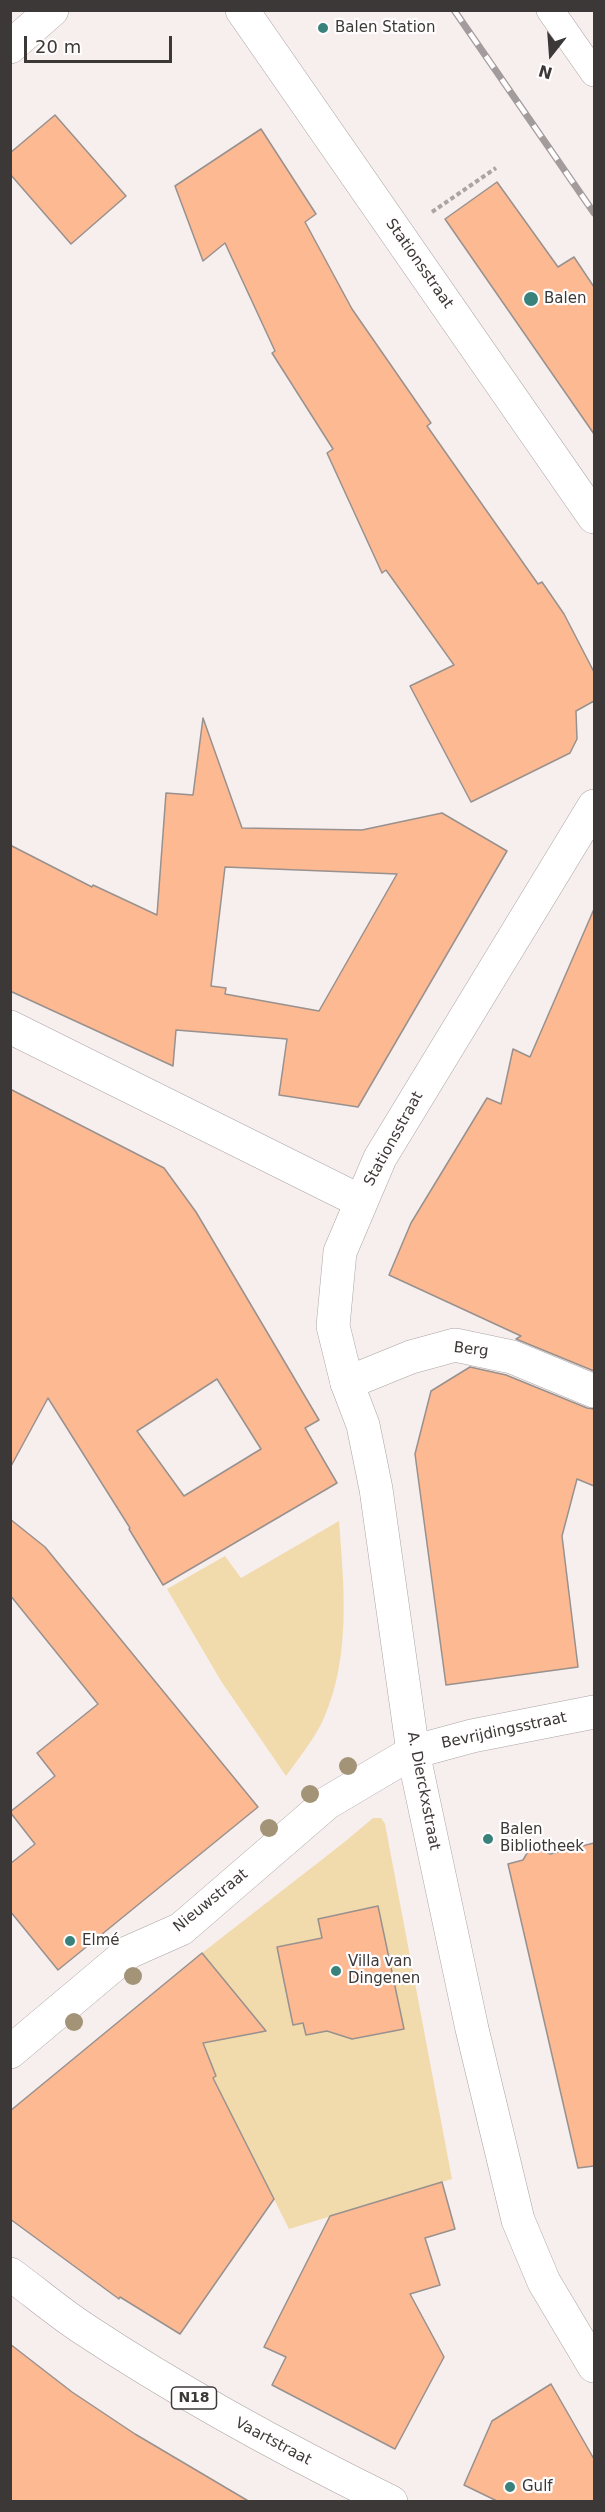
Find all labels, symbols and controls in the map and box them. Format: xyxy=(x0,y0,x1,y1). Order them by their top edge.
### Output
place label: Balen Station xyxy=(335,19,435,37)
marker: Balen Station xyxy=(316,21,330,35)
scale bar xyxy=(27,24,176,62)
north arrow xyxy=(521,24,581,84)
text: 20 m xyxy=(35,36,81,57)
text: N xyxy=(536,61,555,83)
street label: Stationsstraat xyxy=(381,216,457,312)
marker: Balen xyxy=(522,290,540,308)
place label: Balen xyxy=(544,290,586,308)
street label: Stationsstraat xyxy=(361,1089,427,1189)
street label: Berg xyxy=(453,1339,489,1361)
street label: Bevrijdingsstraat xyxy=(440,1709,568,1753)
street label: A. Dierckxstraat xyxy=(403,1730,443,1852)
place label: Balen Bibliotheek xyxy=(500,1821,584,1856)
marker: Balen Bibliotheek xyxy=(481,1832,495,1846)
street label: Nieuwstraat xyxy=(170,1866,252,1936)
place label: Elmé xyxy=(82,1932,119,1950)
marker: Elmé xyxy=(63,1934,77,1948)
place label: Villa van Dingenen xyxy=(348,1953,420,1988)
marker: Villa van Dingenen xyxy=(329,1964,343,1978)
road number: N18 xyxy=(172,2387,216,2409)
street label: Vaartstraat xyxy=(232,2414,314,2470)
place label: Gulf xyxy=(522,2478,553,2496)
marker: Gulf xyxy=(503,2480,517,2494)

